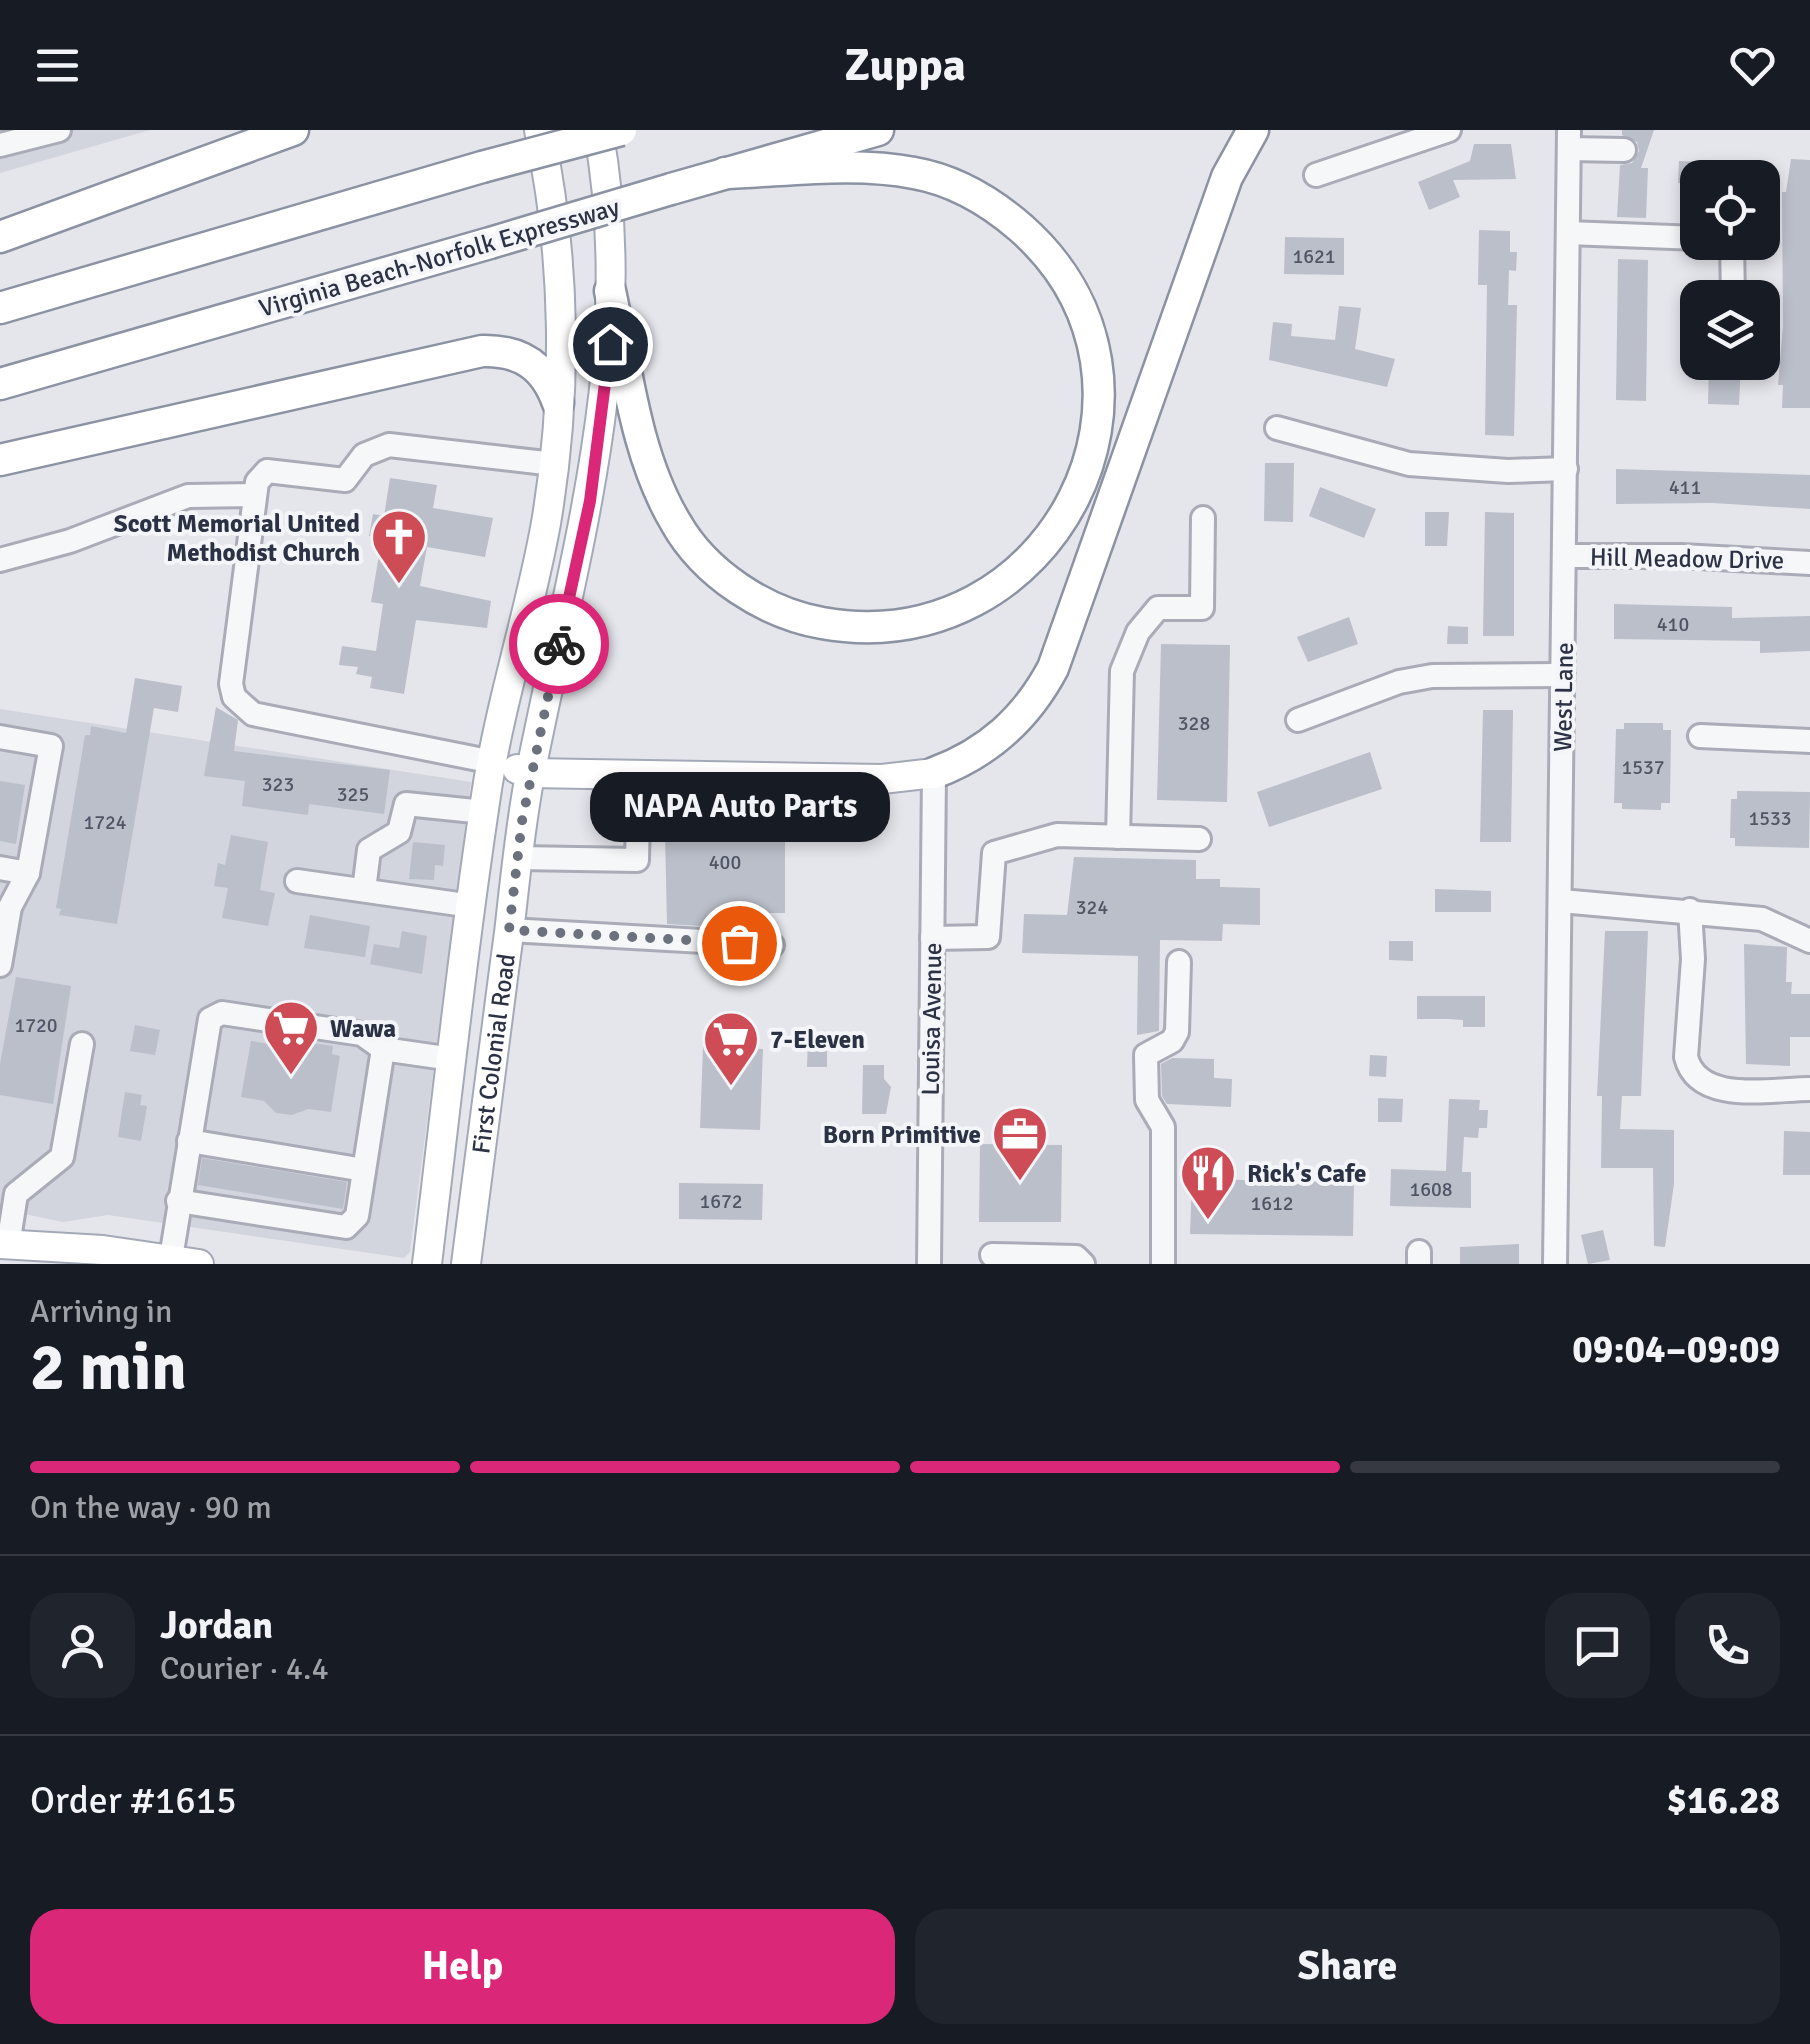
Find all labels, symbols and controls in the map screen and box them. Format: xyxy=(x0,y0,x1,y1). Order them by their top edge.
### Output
icon: menu xyxy=(30,38,85,93)
text: Zuppa xyxy=(844,38,966,93)
icon: heart xyxy=(1725,38,1780,93)
map controls xyxy=(1680,160,1780,380)
button: locate xyxy=(1680,160,1780,260)
street label: Virginia Beach-Norfolk Expressway xyxy=(255,191,623,324)
house number: 1621 xyxy=(1292,244,1336,269)
button: layers xyxy=(1680,280,1780,380)
pin xyxy=(568,302,653,387)
icon: home xyxy=(583,317,638,372)
house number: 411 xyxy=(1669,475,1701,500)
church icon: Scott Memorial United Methodist Church xyxy=(369,507,429,586)
place label: Scott Memorial United Methodist Church xyxy=(114,508,360,568)
street label: Hill Meadow Drive xyxy=(1590,541,1784,576)
courier xyxy=(509,594,609,694)
house number: 410 xyxy=(1657,612,1689,637)
icon: bike xyxy=(532,617,587,672)
street label: West Lane xyxy=(1547,642,1580,752)
house number: 328 xyxy=(1178,711,1210,736)
house number: 1537 xyxy=(1621,755,1665,780)
house number: 323 xyxy=(262,772,294,797)
callout: NAPA Auto Parts xyxy=(589,773,889,843)
house number: 325 xyxy=(337,782,369,807)
text: NAPA Auto Parts xyxy=(623,787,857,826)
house number: 1533 xyxy=(1748,806,1792,831)
house number: 1724 xyxy=(83,810,127,835)
house number: 400 xyxy=(709,850,741,875)
house number: 324 xyxy=(1076,895,1108,920)
pin xyxy=(697,901,782,986)
icon: bag xyxy=(712,916,767,971)
street label: Louisa Avenue xyxy=(915,942,948,1096)
street label: First Colonial Road xyxy=(465,952,522,1156)
supermarket icon: Wawa xyxy=(261,998,321,1077)
supermarket icon: 7-Eleven xyxy=(701,1009,761,1088)
house number: 1720 xyxy=(14,1013,58,1038)
place label: Wawa xyxy=(330,1013,396,1044)
place label: 7-Eleven xyxy=(770,1024,865,1055)
office icon: Born Primitive xyxy=(990,1104,1050,1183)
place label: Born Primitive xyxy=(823,1119,981,1150)
restaurant icon: Rick's Cafe xyxy=(1178,1143,1238,1222)
place label: Rick's Cafe xyxy=(1247,1158,1366,1189)
house number: 1608 xyxy=(1409,1177,1453,1202)
house number: 1672 xyxy=(699,1189,743,1214)
house number: 1612 xyxy=(1250,1191,1294,1216)
text: Arriving in xyxy=(30,1292,172,1331)
text: 09:04–09:09 xyxy=(1572,1326,1780,1373)
text: 2 min xyxy=(30,1328,187,1408)
text: On the way · 90 m xyxy=(30,1488,272,1527)
button: person xyxy=(30,1593,135,1698)
button: chat xyxy=(1545,1593,1650,1698)
button: phone xyxy=(1675,1593,1780,1698)
text: Jordan xyxy=(160,1602,273,1649)
text: Courier · 4.4 xyxy=(160,1649,329,1688)
text: Order #1615 xyxy=(30,1777,237,1824)
text: $16.28 xyxy=(1667,1777,1780,1824)
button: Help xyxy=(30,1909,895,2024)
button: Share xyxy=(915,1909,1780,2024)

